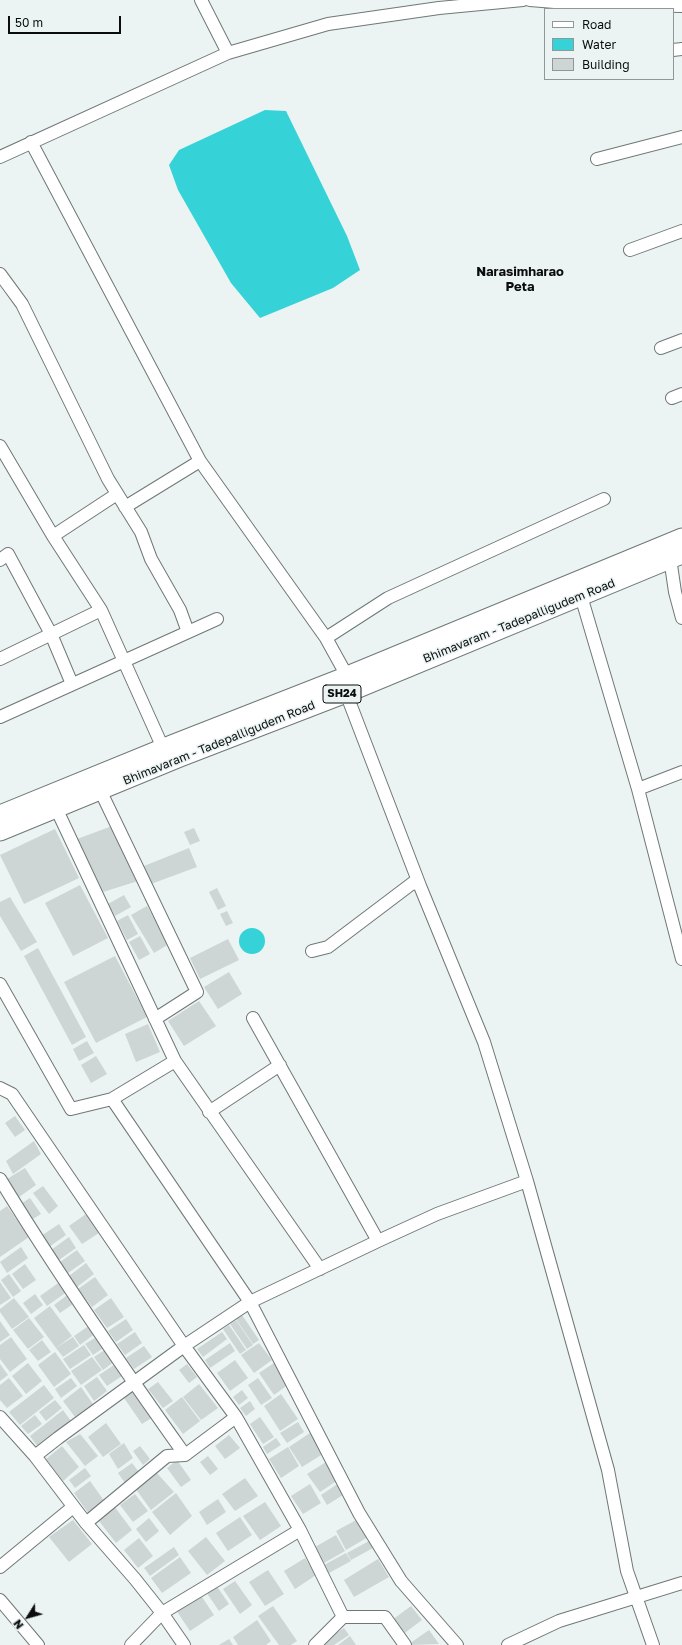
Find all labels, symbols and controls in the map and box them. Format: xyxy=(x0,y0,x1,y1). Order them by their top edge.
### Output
scale bar xyxy=(10,8,123,34)
legend xyxy=(544,8,674,80)
text: 50 m xyxy=(15,15,43,30)
text: Road xyxy=(582,17,611,32)
text: Water xyxy=(582,37,616,52)
text: Building xyxy=(582,57,630,72)
district label: Narasimharao Peta xyxy=(476,264,564,295)
street label: Bhimavaram - Tadepalligudem Road xyxy=(421,576,617,666)
road number: SH24 xyxy=(323,685,361,703)
street label: Bhimavaram - Tadepalligudem Road xyxy=(121,698,317,788)
north arrow xyxy=(8,1597,48,1637)
text: N xyxy=(10,1617,26,1632)

